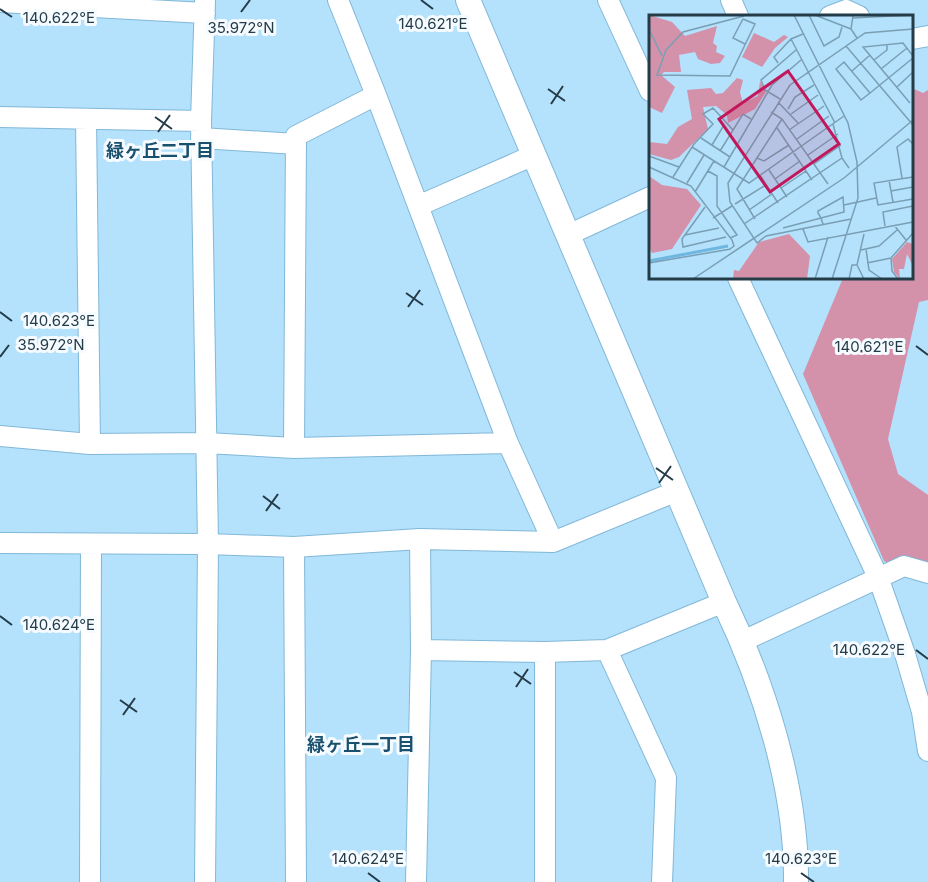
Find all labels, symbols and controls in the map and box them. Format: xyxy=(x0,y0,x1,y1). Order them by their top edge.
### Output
text: 140.622°E xyxy=(23,8,95,27)
text: 140.621°E xyxy=(398,14,468,33)
inset map xyxy=(649,15,913,279)
text: 35.972°N xyxy=(208,18,274,37)
district label: 緑ヶ丘二丁目 xyxy=(106,140,214,161)
text: 140.623°E xyxy=(23,311,95,330)
text: 35.972°N xyxy=(18,335,84,354)
text: 140.621°E xyxy=(834,337,904,356)
text: 140.624°E xyxy=(23,615,95,634)
text: 140.622°E xyxy=(833,640,905,659)
district label: 緑ヶ丘一丁目 xyxy=(307,734,415,755)
text: 140.624°E xyxy=(332,849,404,868)
text: 140.623°E xyxy=(765,849,837,868)

